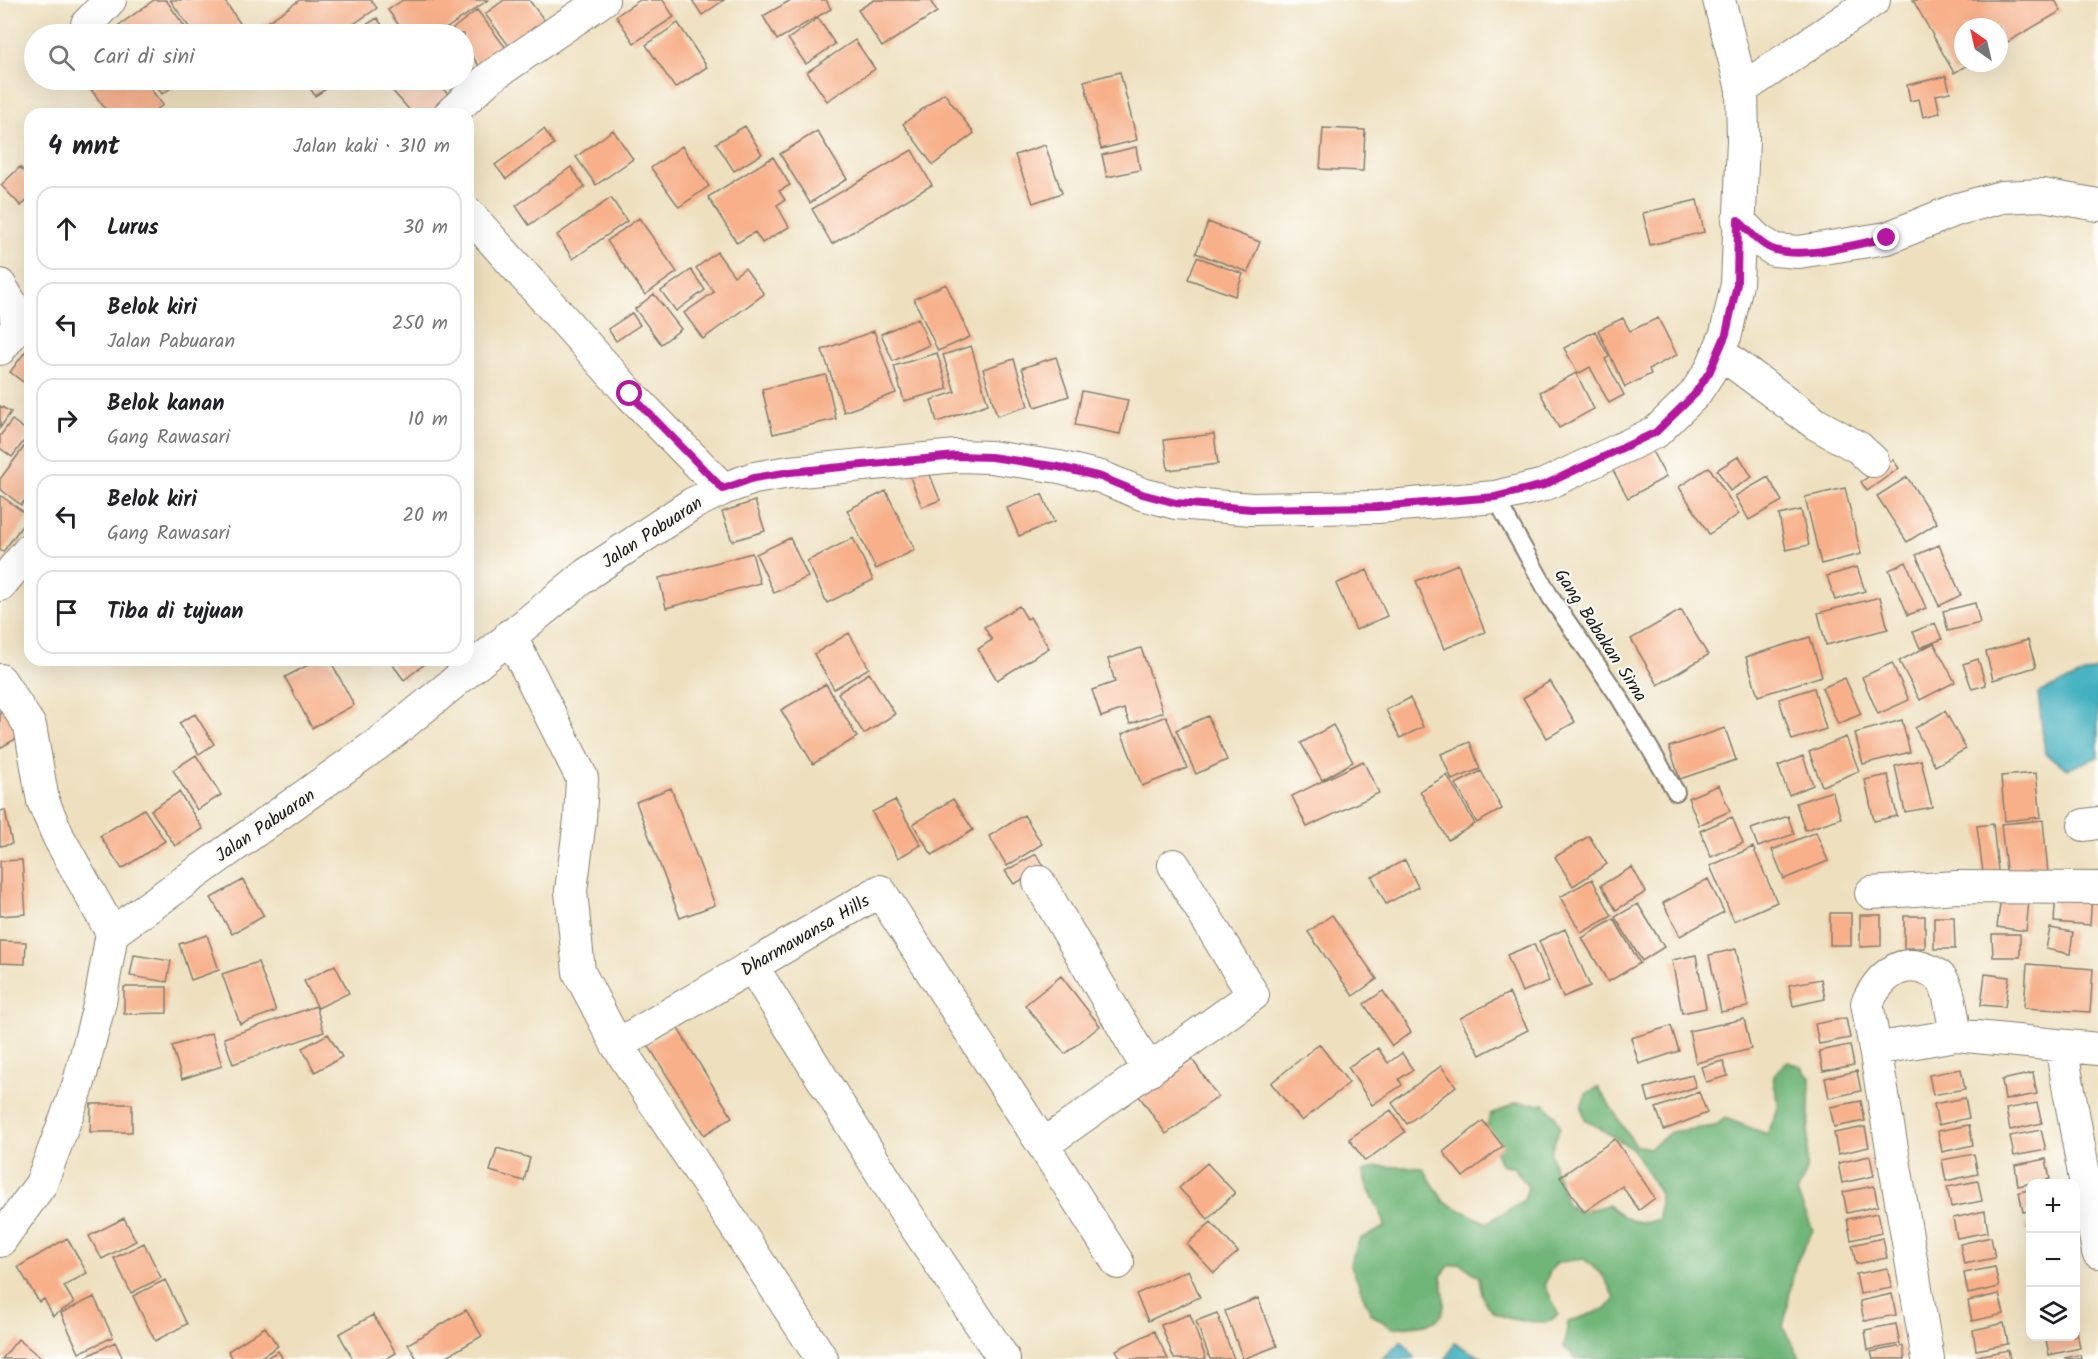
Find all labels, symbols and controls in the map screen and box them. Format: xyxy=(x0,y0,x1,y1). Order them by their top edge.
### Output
north arrow xyxy=(1954,18,2008,72)
search box xyxy=(24,24,474,90)
text: Cari di sini xyxy=(93,40,194,75)
icon: search xyxy=(45,41,78,74)
text: 4 mnt xyxy=(48,126,120,168)
text: Jalan kaki · 310 m xyxy=(293,131,450,163)
text: Lurus xyxy=(107,211,159,246)
icon: ahead xyxy=(50,212,83,245)
text: 30 m xyxy=(403,212,448,244)
route end xyxy=(1873,224,1899,250)
text: Belok kiri xyxy=(107,291,197,326)
icon: left xyxy=(50,308,83,341)
text: 250 m xyxy=(392,308,448,340)
text: Jalan Pabuaran xyxy=(107,326,235,358)
route start xyxy=(616,380,642,406)
text: Belok kanan xyxy=(107,387,224,422)
icon: right xyxy=(50,404,83,437)
text: 10 m xyxy=(408,404,448,436)
text: Gang Rawasari xyxy=(107,422,230,454)
text: Belok kiri xyxy=(107,483,197,518)
street label: Jalan Pabuaran xyxy=(597,490,709,577)
icon: left xyxy=(50,500,83,533)
text: 20 m xyxy=(402,500,448,532)
text: Gang Rawasari xyxy=(107,518,230,550)
street label: Gang Babakan Sirna xyxy=(1546,563,1654,708)
text: Tiba di tujuan xyxy=(107,595,243,630)
icon: arrive xyxy=(50,596,83,629)
street label: Jalan Pabuaran xyxy=(210,782,322,871)
street label: Dharmawansa Hills xyxy=(736,887,876,985)
map controls xyxy=(2026,1179,2080,1341)
button: + xyxy=(2026,1179,2080,1233)
button: − xyxy=(2026,1233,2080,1287)
button: layers xyxy=(2026,1287,2080,1341)

